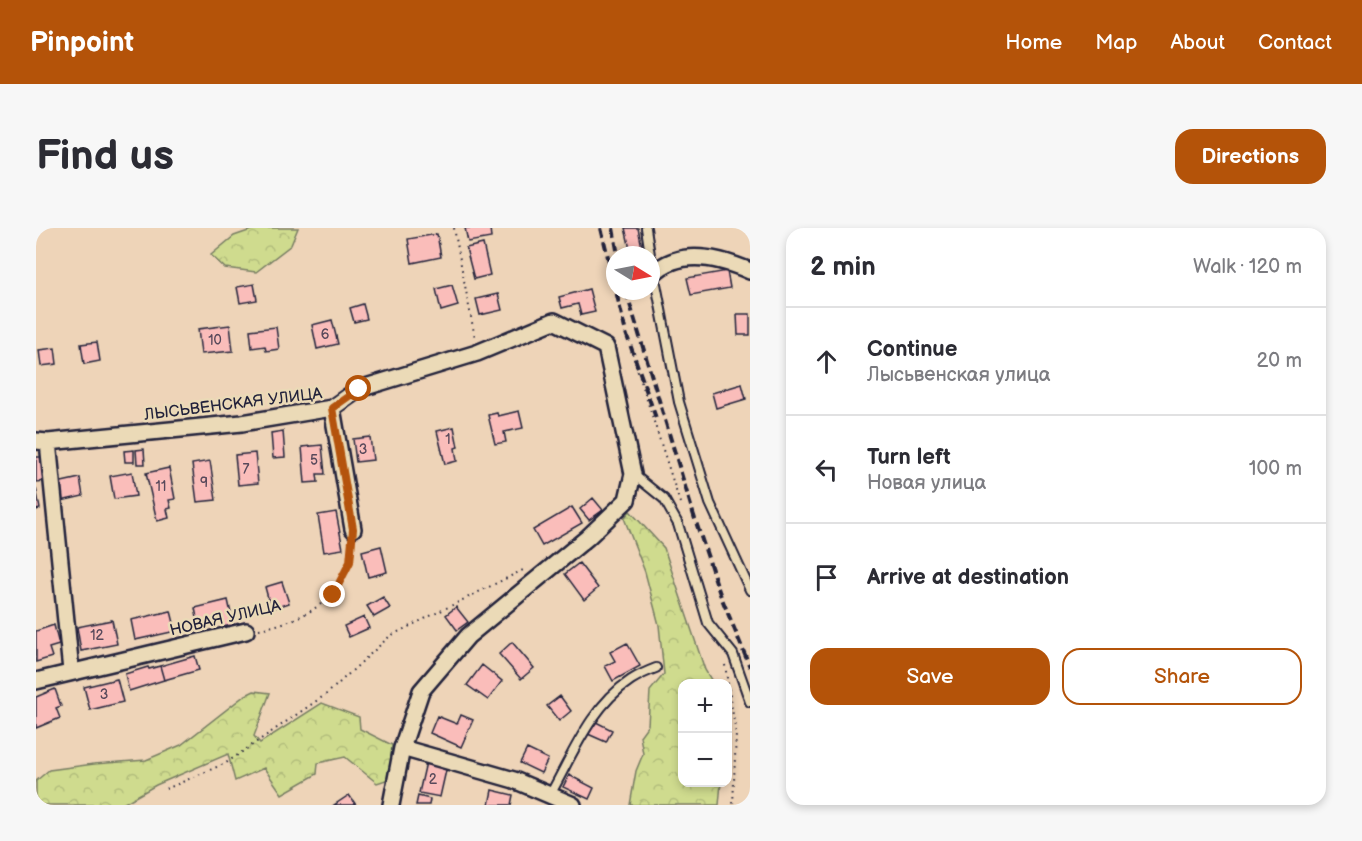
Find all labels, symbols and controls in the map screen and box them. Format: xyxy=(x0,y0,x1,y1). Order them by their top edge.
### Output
text: Pinpoint xyxy=(30,26,134,59)
text: Home xyxy=(1005,30,1062,55)
text: Map xyxy=(1095,30,1137,55)
text: About xyxy=(1170,30,1225,55)
text: Contact xyxy=(1258,30,1332,55)
button: Directions xyxy=(1175,129,1326,184)
text: Find us xyxy=(36,131,174,182)
north arrow xyxy=(606,246,660,300)
text: 2 min xyxy=(810,252,876,283)
text: Walk · 120 m xyxy=(1193,255,1302,279)
house number: 6 xyxy=(321,326,330,343)
house number: 10 xyxy=(208,332,222,349)
text: Continue xyxy=(867,336,957,363)
icon: ahead xyxy=(810,345,843,378)
text: 20 m xyxy=(1257,349,1302,373)
text: Лысьвенская улица xyxy=(867,363,1051,387)
route start xyxy=(345,375,371,401)
street label: ЛЫСЬВЕНСКАЯ УЛИЦА xyxy=(142,384,324,425)
house number: 1 xyxy=(445,431,451,448)
house number: 3 xyxy=(359,441,367,458)
text: Turn left xyxy=(867,444,951,471)
house number: 5 xyxy=(310,452,318,469)
icon: left xyxy=(810,453,843,486)
text: 100 m xyxy=(1249,457,1302,481)
house number: 7 xyxy=(243,461,250,478)
text: Новая улица xyxy=(867,471,986,495)
house number: 9 xyxy=(200,474,208,491)
house number: 11 xyxy=(156,478,166,495)
icon: arrive xyxy=(810,561,843,594)
text: Arrive at destination xyxy=(867,564,1069,591)
route end xyxy=(319,581,345,607)
street label: НОВАЯ УЛИЦА xyxy=(168,596,283,640)
house number: 12 xyxy=(90,627,105,644)
button: Save xyxy=(810,648,1050,705)
button: Share xyxy=(1062,648,1302,705)
map controls xyxy=(678,679,732,787)
button: + xyxy=(678,679,732,733)
house number: 3 xyxy=(100,686,108,703)
button: − xyxy=(678,733,732,787)
house number: 2 xyxy=(429,771,438,788)

